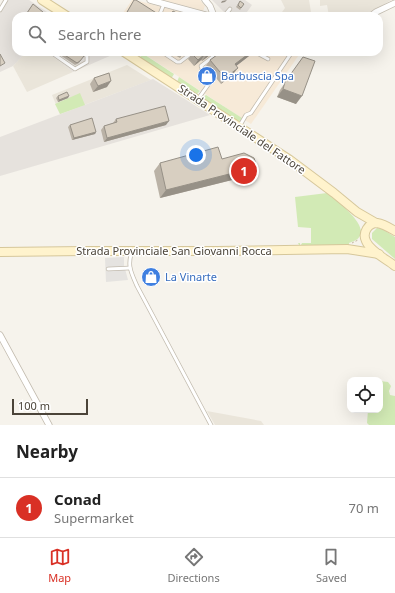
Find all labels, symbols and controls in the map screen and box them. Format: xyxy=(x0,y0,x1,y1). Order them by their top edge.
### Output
search box xyxy=(12,12,383,56)
icon: search xyxy=(26,23,48,45)
text: Search here xyxy=(58,24,141,44)
shop icon: Barbuscia Spa xyxy=(196,65,218,87)
place label: Barbuscia Spa xyxy=(221,68,294,83)
street label: Strada Provinciale del Fattore xyxy=(176,80,309,177)
your location xyxy=(186,145,206,165)
pin: 1 xyxy=(231,156,257,186)
street label: Strada Provinciale San Giovanni Rocca xyxy=(76,243,272,258)
shop icon: La Vinarte xyxy=(140,266,162,288)
place label: La Vinarte xyxy=(165,269,217,284)
map controls xyxy=(347,377,383,413)
button: locate xyxy=(347,377,383,413)
scale bar xyxy=(12,397,88,416)
text: 100 m xyxy=(18,398,50,413)
text: Nearby xyxy=(16,440,78,463)
text: Conad xyxy=(54,489,101,509)
text: 1 xyxy=(25,499,33,517)
text: 70 m xyxy=(349,499,379,517)
text: Supermarket xyxy=(54,509,134,527)
tab: Map xyxy=(48,546,71,585)
tab: Directions xyxy=(167,546,220,585)
tab: Saved xyxy=(316,546,347,585)

